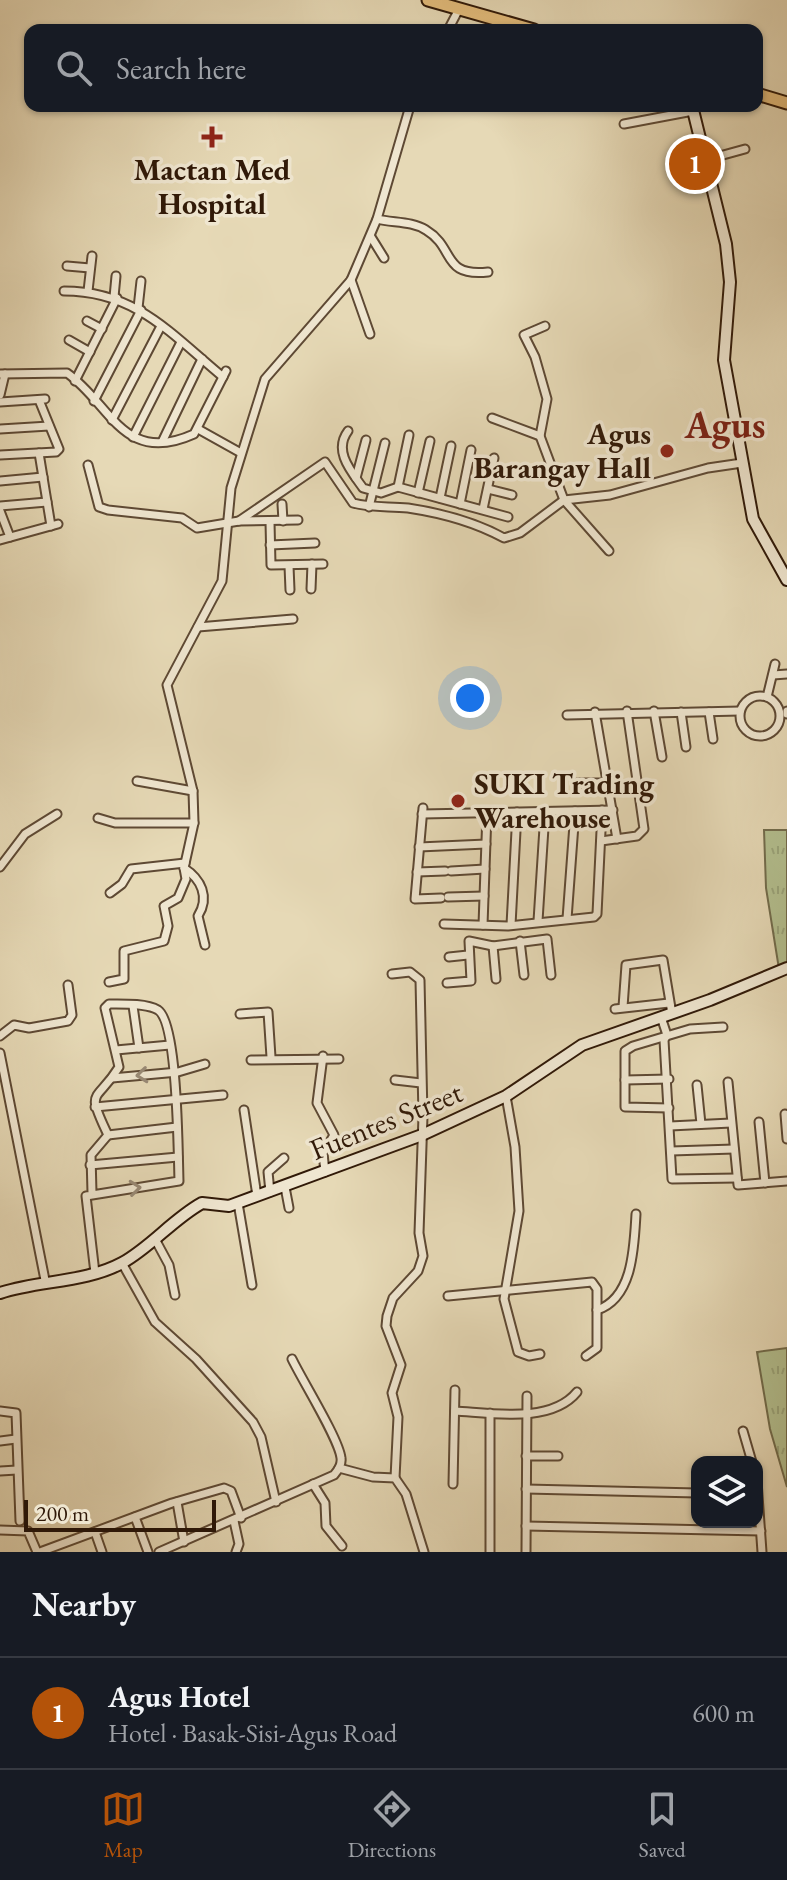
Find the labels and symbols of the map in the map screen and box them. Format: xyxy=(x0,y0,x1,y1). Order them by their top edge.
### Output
marker: Mactan Med Hospital xyxy=(201,126,223,148)
pin: 1 xyxy=(669,134,721,194)
place label: Mactan Med Hospital xyxy=(134,150,291,223)
district label: Agus xyxy=(684,400,765,449)
place label: Agus Barangay Hall xyxy=(473,414,651,487)
marker: Agus Barangay Hall xyxy=(658,442,676,460)
your location xyxy=(450,678,490,718)
place label: SUKI Trading Warehouse xyxy=(474,764,655,837)
marker: SUKI Trading Warehouse xyxy=(449,792,467,810)
one-way arrow xyxy=(135,1067,148,1084)
street label: Fuentes Street xyxy=(304,1072,468,1169)
one-way arrow xyxy=(129,1180,142,1197)
scale bar xyxy=(24,1496,216,1532)

